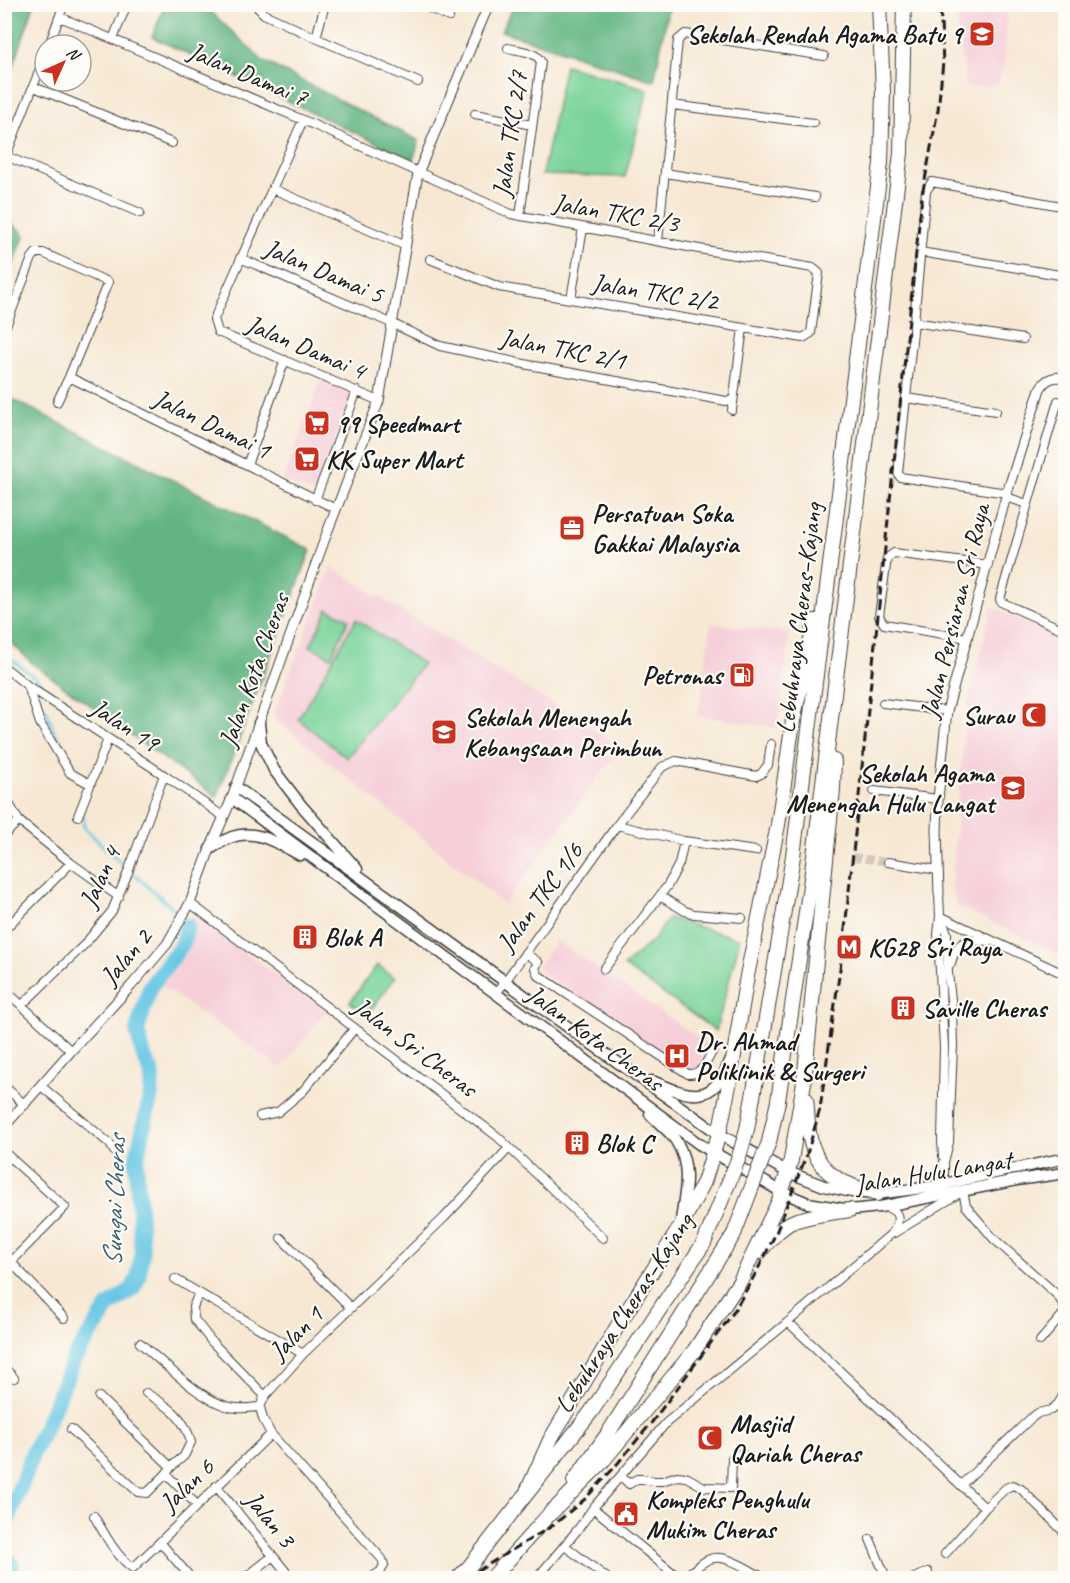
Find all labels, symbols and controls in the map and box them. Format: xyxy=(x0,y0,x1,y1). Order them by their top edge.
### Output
place label: Sekolah Rendah Agama Batu 9 xyxy=(686,18,965,51)
school or university icon: Sekolah Rendah Agama Batu 9 xyxy=(967,19,997,49)
north arrow xyxy=(33,33,93,93)
street label: Jalan Damai 7 xyxy=(182,33,314,114)
text: N xyxy=(62,43,86,66)
street label: Jalan TKC 2/7 xyxy=(485,68,535,201)
street label: Jalan TKC 2/3 xyxy=(549,185,684,241)
street label: Jalan Damai 5 xyxy=(258,230,390,311)
street label: Jalan TKC 2/2 xyxy=(588,265,723,319)
street label: Jalan Damai 4 xyxy=(240,306,373,388)
street label: Jalan TKC 2/1 xyxy=(496,320,630,378)
street label: Jalan Damai 1 xyxy=(146,381,277,467)
place label: 99 Speedmart xyxy=(336,407,463,440)
supermarket icon: 99 Speedmart xyxy=(302,408,332,438)
place label: KK Super Mart xyxy=(326,443,465,476)
supermarket icon: KK Super Mart xyxy=(292,444,322,474)
place label: Persatuan Soka Gakkai Malaysia xyxy=(592,497,741,560)
street label: Jalan Persiaran Sri Raya xyxy=(912,498,998,723)
street label: Lebuhraya Cheras–Kajang xyxy=(769,499,830,735)
office icon: Persatuan Soka Gakkai Malaysia xyxy=(557,513,587,543)
street label: Jalan Kota Cheras xyxy=(210,587,298,753)
place label: Petronas xyxy=(642,659,725,692)
fuel station icon: Petronas xyxy=(727,660,757,690)
street label: Jalan 19 xyxy=(83,690,167,761)
place label: Surau xyxy=(962,699,1016,732)
mosque icon: Surau xyxy=(1019,700,1049,730)
place label: Sekolah Menengah Kebangsaan Perimbun xyxy=(464,701,664,764)
school or university icon: Sekolah Menengah Kebangsaan Perimbun xyxy=(429,717,459,747)
place label: Sekolah Agama Menengah Hulu Langat xyxy=(786,757,997,820)
school or university icon: Sekolah Agama Menengah Hulu Langat xyxy=(998,773,1028,803)
street label: Jalan TKC 1/6 xyxy=(488,835,591,960)
street label: Jalan 4 xyxy=(71,839,129,915)
street label: Jalan 2 xyxy=(92,920,161,993)
place label: Blok A xyxy=(324,921,383,954)
building icon: Blok A xyxy=(290,922,320,952)
place label: KG28 Sri Raya xyxy=(868,931,1003,964)
metro station icon: KG28 Sri Raya xyxy=(834,932,864,962)
street label: Jalan Kota Cheras xyxy=(518,976,672,1100)
street label: Jalan Sri Cheras xyxy=(345,988,485,1106)
place label: Saville Cheras xyxy=(922,992,1049,1025)
building icon: Saville Cheras xyxy=(888,993,918,1023)
place label: Dr. Ahmad Poliklinik & Surgeri xyxy=(696,1025,868,1088)
hospital icon: Dr. Ahmad Poliklinik & Surgeri xyxy=(662,1041,692,1071)
place label: Blok C xyxy=(596,1127,657,1160)
building icon: Blok C xyxy=(562,1128,592,1158)
water label: Sungai Cheras xyxy=(95,1131,133,1267)
street label: Jalan Hulu Langat xyxy=(850,1143,1017,1201)
street label: Lebuhraya Cheras–Kajang xyxy=(547,1205,702,1419)
street label: Jalan 1 xyxy=(260,1298,331,1369)
place label: Masjid Qariah Cheras xyxy=(730,1407,863,1470)
mosque icon: Masjid Qariah Cheras xyxy=(695,1423,725,1453)
street label: Jalan 6 xyxy=(151,1450,222,1520)
street label: Jalan 3 xyxy=(236,1482,304,1556)
place label: Kompleks Penghulu Mukim Cheras xyxy=(646,1483,811,1546)
public building icon: Kompleks Penghulu Mukim Cheras xyxy=(611,1499,641,1529)

